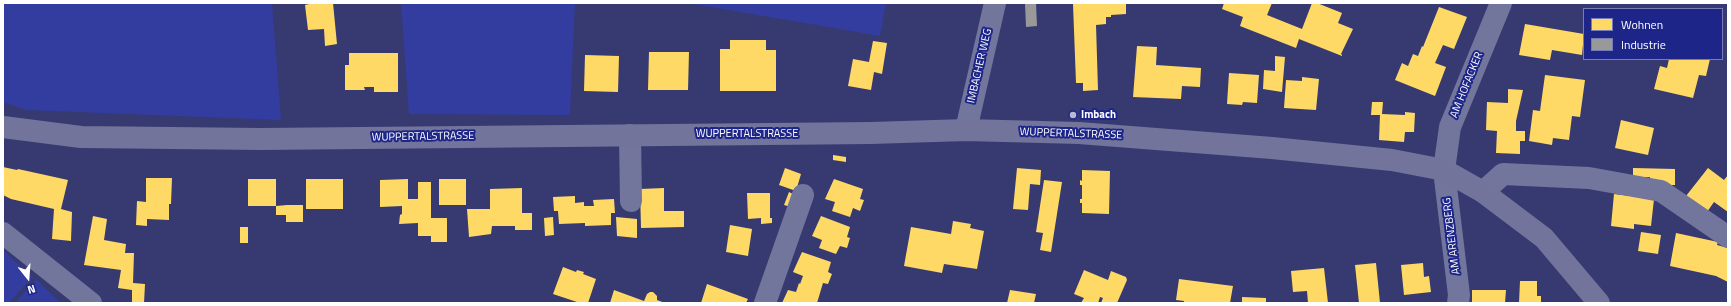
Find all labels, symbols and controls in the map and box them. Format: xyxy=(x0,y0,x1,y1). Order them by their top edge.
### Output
legend xyxy=(1583,8,1723,60)
text: Wohnen xyxy=(1621,15,1663,34)
street label: IMBACHER WEG xyxy=(965,27,995,105)
text: Industrie xyxy=(1621,35,1666,54)
street label: AM HOFACKER xyxy=(1448,50,1486,120)
place label: Imbach xyxy=(1081,108,1116,122)
marker: Imbach xyxy=(1068,110,1078,120)
street label: WUPPERTALSTRASSE xyxy=(1019,126,1123,142)
street label: WUPPERTALSTRASSE xyxy=(696,127,798,141)
street label: WUPPERTALSTRASSE xyxy=(372,130,474,144)
street label: AM ARENZBERG xyxy=(1441,197,1463,275)
north arrow xyxy=(8,258,48,298)
text: N xyxy=(26,281,37,298)

